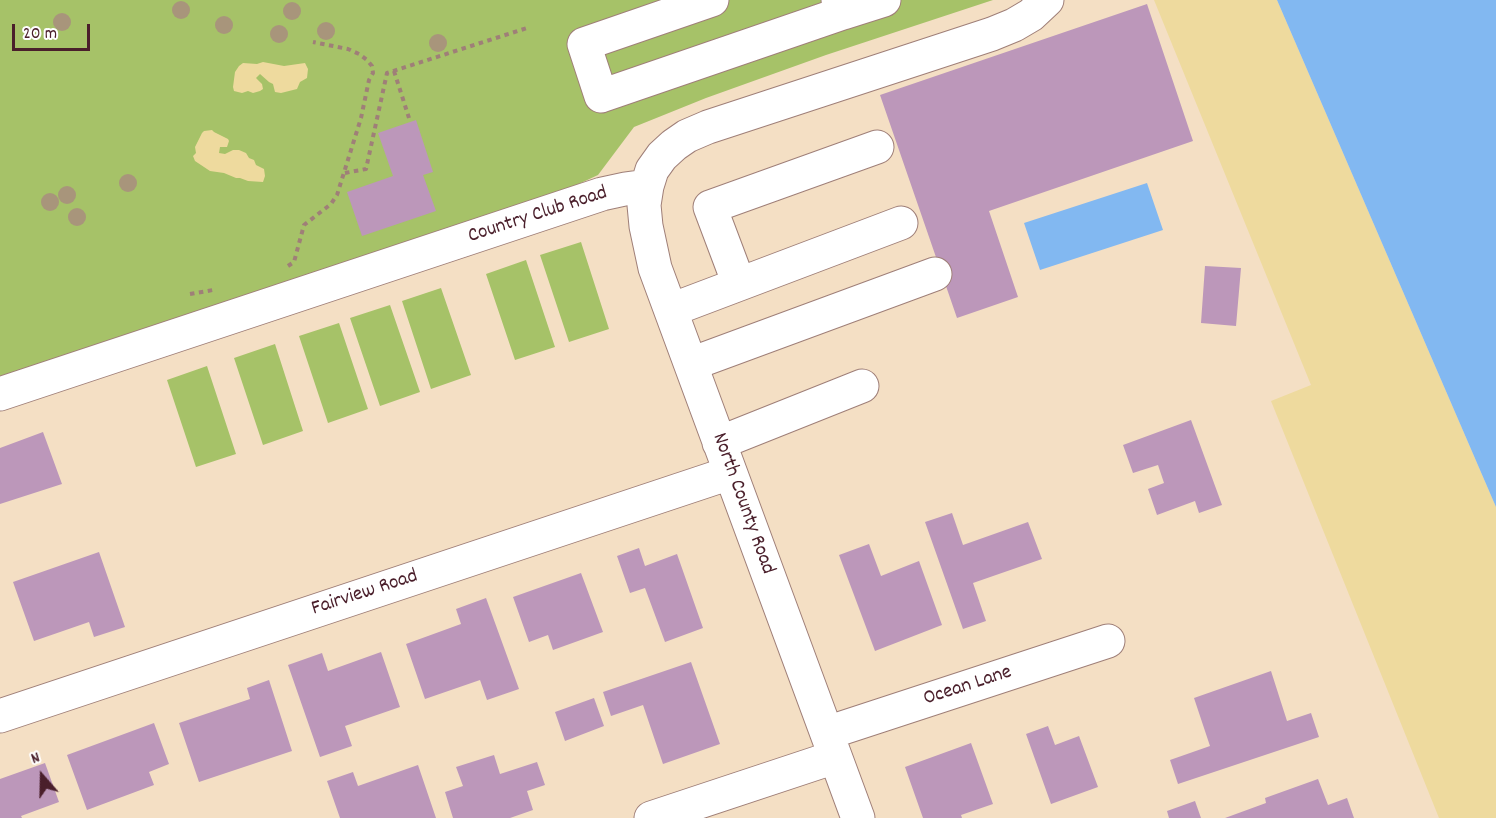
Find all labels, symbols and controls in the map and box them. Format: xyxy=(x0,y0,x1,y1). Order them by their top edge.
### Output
scale bar xyxy=(15,12,93,50)
text: 20 m xyxy=(23,22,57,47)
street label: Country Club Road xyxy=(465,182,611,250)
street label: North County Road xyxy=(705,430,779,578)
street label: Fairview Road xyxy=(309,565,421,623)
street label: Ocean Lane xyxy=(921,661,1015,713)
north arrow xyxy=(12,746,72,806)
text: N xyxy=(28,746,43,771)

